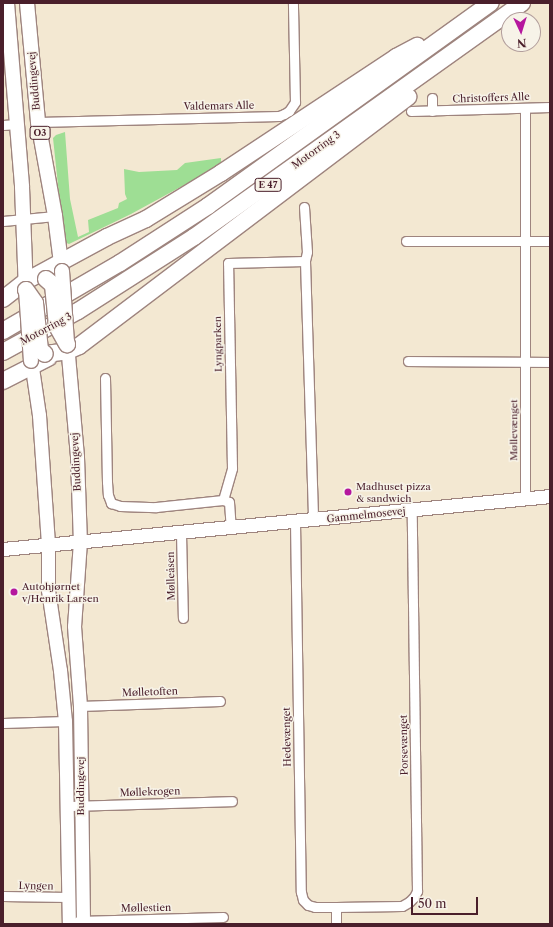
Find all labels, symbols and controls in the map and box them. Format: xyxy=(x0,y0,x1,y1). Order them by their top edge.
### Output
north arrow xyxy=(501,12,541,52)
text: N xyxy=(517,36,527,50)
street label: Buddingevej xyxy=(25,51,43,111)
street label: Christoffers Alle xyxy=(452,91,530,105)
street label: Valdemars Alle xyxy=(183,99,255,113)
road number: O3 xyxy=(29,126,51,140)
street label: Motorring 3 xyxy=(289,128,343,172)
road number: E 47 xyxy=(254,178,282,192)
street label: Motorring 3 xyxy=(18,310,74,348)
street label: Lyngparken xyxy=(212,316,224,372)
street label: Møllevænget xyxy=(508,399,520,461)
street label: Buddingevej xyxy=(68,432,84,492)
place label: Madhuset pizza & sandwich xyxy=(356,480,431,504)
marker: Madhuset pizza & sandwich xyxy=(343,487,353,497)
street label: Gammelmosevej xyxy=(326,505,406,525)
street label: Mølleåsen xyxy=(165,551,177,601)
place label: Autohjørnet v/Henrik Larsen xyxy=(22,580,99,604)
marker: Autohjørnet v/Henrik Larsen xyxy=(9,587,19,597)
street label: Mølletoften xyxy=(122,685,178,699)
street label: Hedevænget xyxy=(280,707,294,767)
street label: Porsevænget xyxy=(397,715,411,775)
street label: Buddingevej xyxy=(75,757,87,815)
street label: Møllekrogen xyxy=(119,785,181,799)
street label: Lyngen xyxy=(18,880,54,892)
scale bar xyxy=(413,889,480,915)
text: 50 m xyxy=(418,896,447,911)
street label: Møllestien xyxy=(121,902,171,914)

